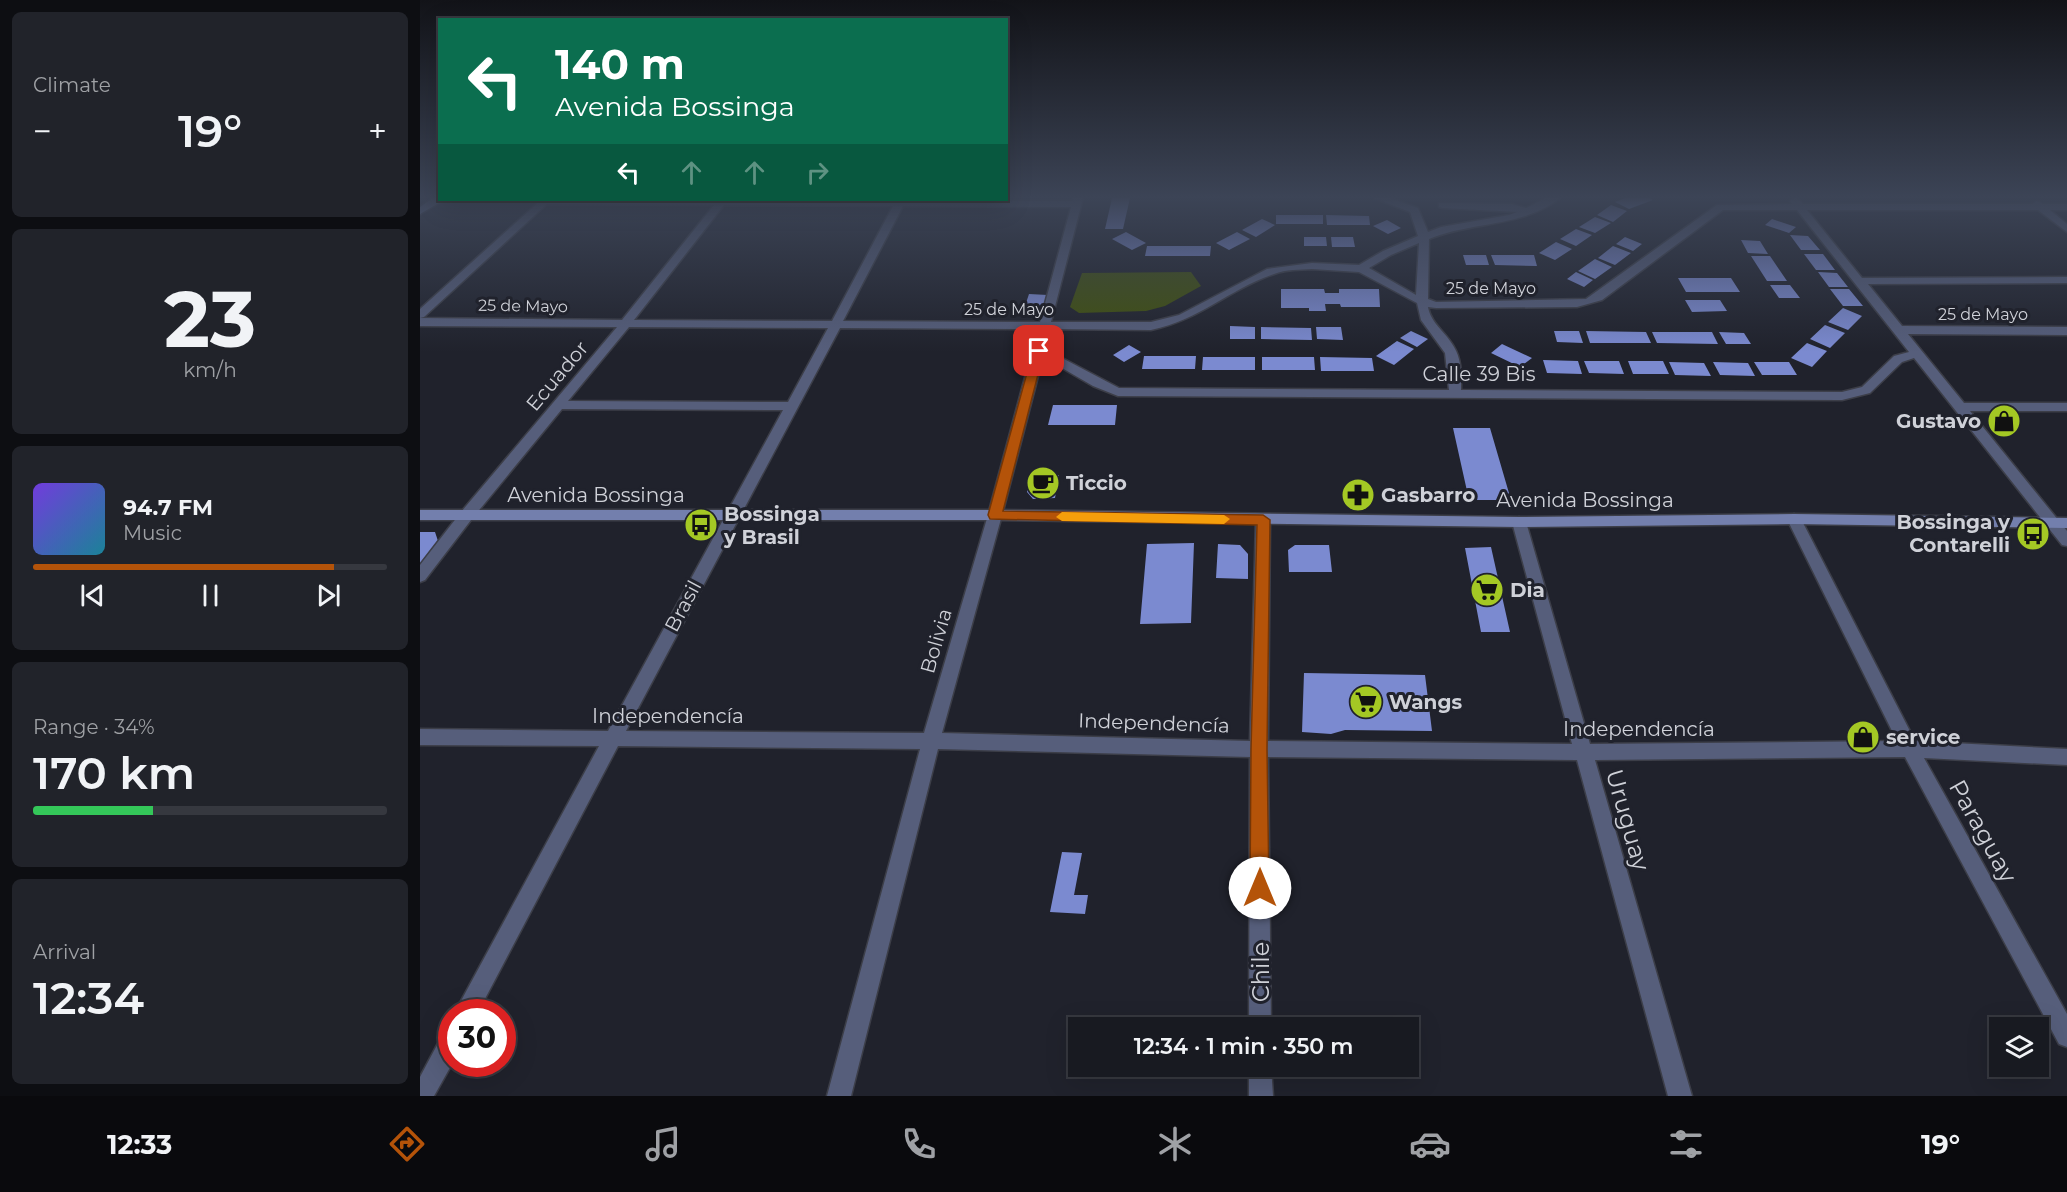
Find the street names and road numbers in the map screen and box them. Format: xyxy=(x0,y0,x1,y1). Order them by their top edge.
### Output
street label: 25 de Mayo xyxy=(1446,279,1536,298)
street label: 25 de Mayo xyxy=(478,296,568,316)
street label: 25 de Mayo xyxy=(964,300,1054,319)
street label: 25 de Mayo xyxy=(1938,305,2028,324)
street label: Ecuador xyxy=(521,336,593,416)
street label: Calle 39 Bis xyxy=(1423,362,1536,386)
street label: Avenida Bossinga xyxy=(507,483,685,507)
street label: Avenida Bossinga xyxy=(1496,488,1674,512)
street label: Brasil xyxy=(660,576,706,636)
street label: Bolivia xyxy=(915,606,957,676)
street label: Independencía xyxy=(592,704,744,728)
street label: Independencía xyxy=(1078,708,1230,738)
street label: Independencía xyxy=(1563,717,1715,741)
street label: Uruguay xyxy=(1600,766,1656,874)
street label: Paraguay xyxy=(1943,774,2023,888)
street label: Chile xyxy=(1246,942,1275,1002)

